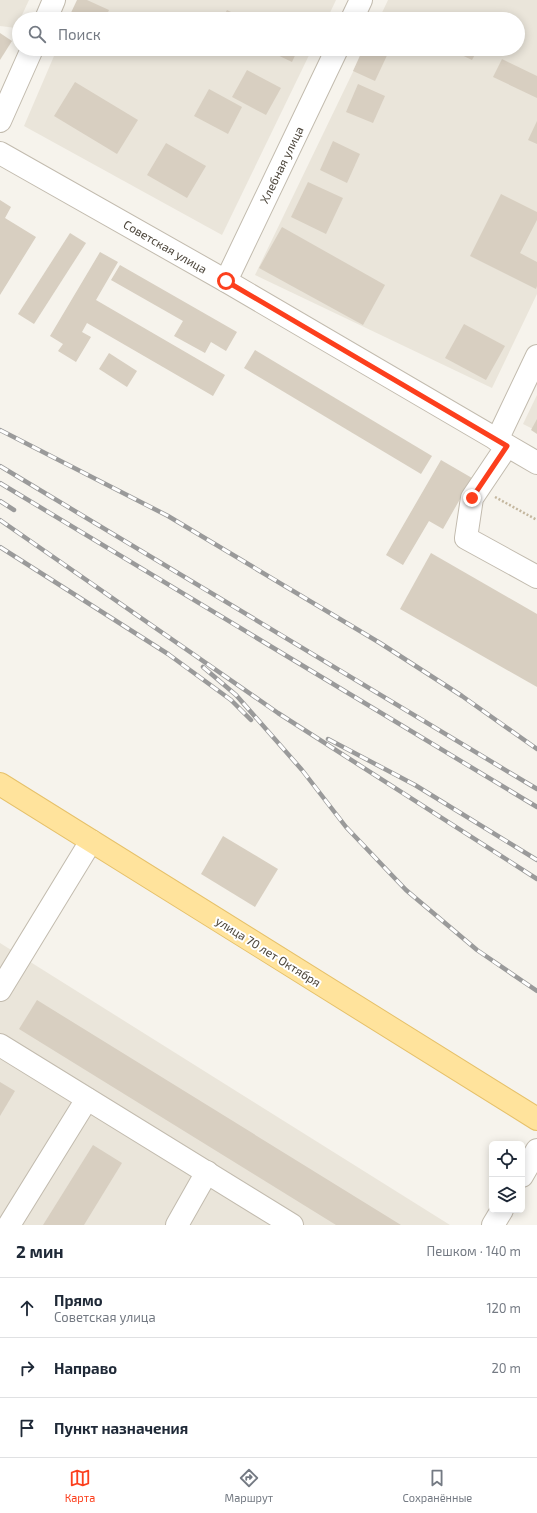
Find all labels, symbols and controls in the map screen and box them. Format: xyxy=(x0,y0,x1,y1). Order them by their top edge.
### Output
search box xyxy=(12,12,525,56)
icon: search xyxy=(26,23,48,45)
text: Поиск xyxy=(58,25,101,43)
street label: Хлебная улица xyxy=(256,124,307,206)
street label: Советская улица xyxy=(121,217,210,277)
route start xyxy=(217,272,235,290)
route end xyxy=(463,489,481,507)
street label: улица 70 лет Октября xyxy=(213,913,324,990)
map controls xyxy=(489,1141,525,1213)
button: locate xyxy=(489,1141,525,1177)
button: layers xyxy=(489,1177,525,1213)
text: 2 мин xyxy=(16,1241,64,1261)
text: Пешком · 140 m xyxy=(427,1243,521,1259)
text: Прямо xyxy=(54,1291,103,1309)
icon: ahead xyxy=(16,1297,38,1319)
text: 120 m xyxy=(486,1300,521,1316)
text: Советская улица xyxy=(54,1309,156,1325)
icon: right xyxy=(16,1357,38,1379)
text: Направо xyxy=(54,1359,117,1377)
text: 20 m xyxy=(492,1360,521,1376)
icon: arrive xyxy=(16,1417,38,1439)
text: Пункт назначения xyxy=(54,1419,188,1437)
tab: Карта xyxy=(65,1467,95,1504)
tab: Маршрут xyxy=(225,1467,273,1504)
tab: Сохранённые xyxy=(403,1467,472,1504)

